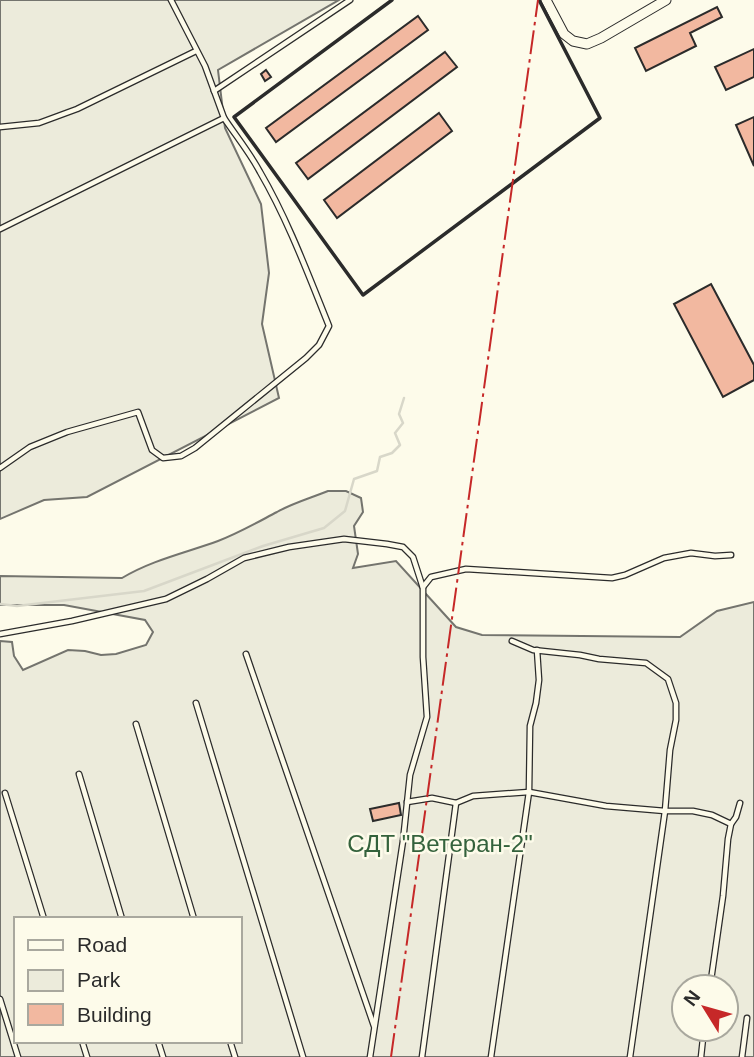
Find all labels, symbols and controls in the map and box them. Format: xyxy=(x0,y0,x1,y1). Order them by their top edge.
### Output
park label: СДТ "Ветеран-2" xyxy=(347,830,533,857)
legend xyxy=(14,917,242,1043)
text: Road xyxy=(77,933,127,956)
text: Park xyxy=(77,968,121,991)
north arrow xyxy=(670,973,740,1043)
text: N xyxy=(679,986,704,1010)
text: Building xyxy=(77,1003,152,1026)

